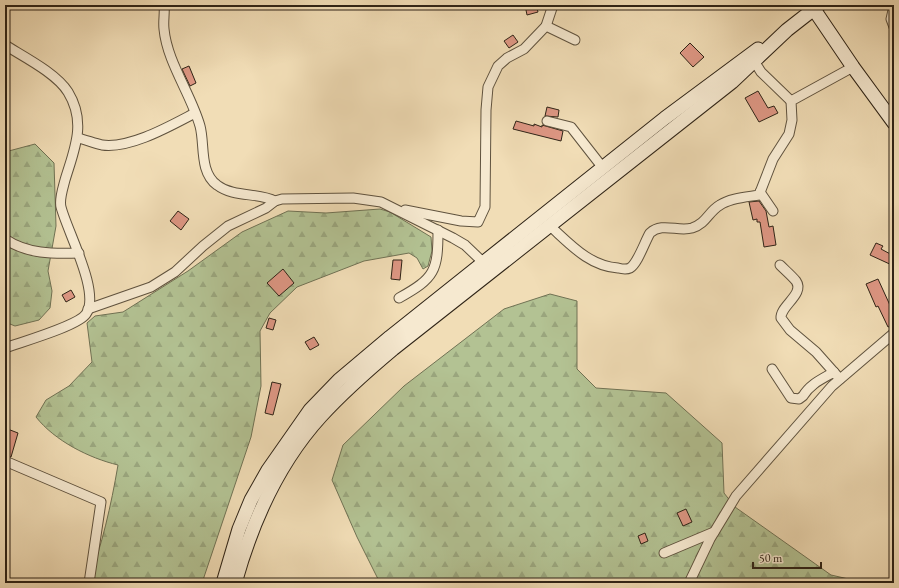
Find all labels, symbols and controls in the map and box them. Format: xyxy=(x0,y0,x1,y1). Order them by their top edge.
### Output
scale bar xyxy=(753,544,821,570)
text: 50 m xyxy=(759,550,783,566)

